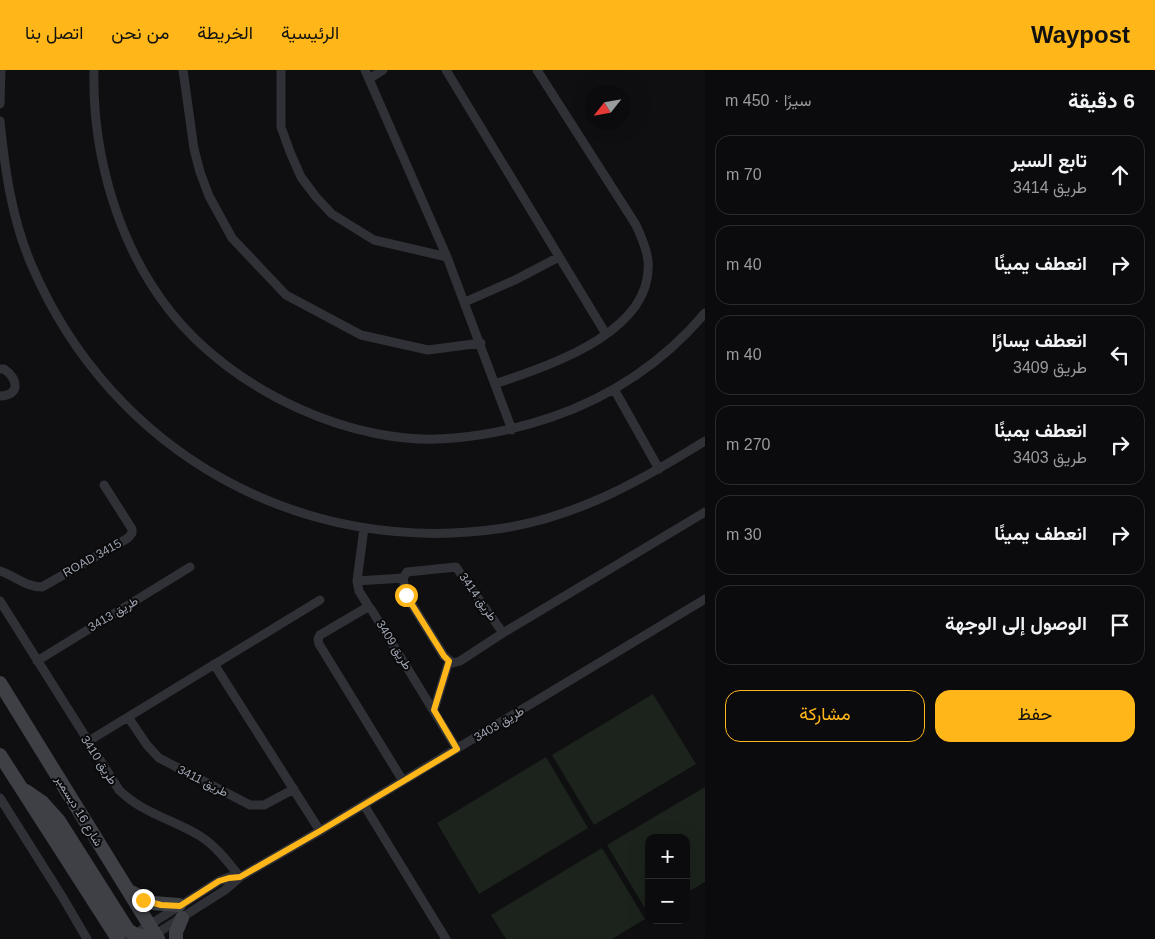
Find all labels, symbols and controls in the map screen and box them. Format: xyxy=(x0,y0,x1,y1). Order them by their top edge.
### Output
text: Waypost xyxy=(1031,21,1130,48)
text: اتصل بنا xyxy=(25,23,83,43)
text: من نحن xyxy=(111,23,169,43)
text: الخريطة xyxy=(197,23,253,43)
text: الرئيسية xyxy=(281,23,339,43)
north arrow xyxy=(585,85,630,130)
text: 6 دقيقة xyxy=(1068,89,1135,112)
text: سيرًا · 450 m xyxy=(725,92,811,109)
text: تابع السير xyxy=(1011,150,1087,171)
icon: ahead xyxy=(1106,161,1134,189)
text: 70 m xyxy=(726,166,762,183)
text: طريق 3414 xyxy=(1013,179,1087,196)
icon: right xyxy=(1106,251,1134,279)
text: انعطف يمينًا xyxy=(994,253,1087,274)
text: 40 m xyxy=(726,256,762,273)
text: انعطف يسارًا xyxy=(992,330,1087,351)
icon: left xyxy=(1106,341,1134,369)
text: 40 m xyxy=(726,346,762,363)
text: طريق 3409 xyxy=(1013,359,1087,376)
text: انعطف يمينًا xyxy=(994,420,1087,441)
icon: right xyxy=(1106,431,1134,459)
text: 270 m xyxy=(726,436,770,453)
text: طريق 3403 xyxy=(1013,449,1087,466)
icon: right xyxy=(1106,521,1134,549)
text: انعطف يمينًا xyxy=(994,523,1087,544)
text: 30 m xyxy=(726,526,762,543)
street label: ROAD 3415 xyxy=(60,536,124,580)
street label: طريق 3414 xyxy=(456,570,500,624)
route start xyxy=(395,584,418,607)
street label: طريق 3413 xyxy=(86,594,141,635)
icon: arrive xyxy=(1106,611,1134,639)
text: الوصول إلى الوجهة xyxy=(945,613,1087,634)
street label: طريق 3409 xyxy=(373,618,415,673)
button: مشاركة xyxy=(725,690,925,742)
button: حفظ xyxy=(935,690,1135,742)
street label: طريق 3403 xyxy=(472,704,527,745)
street label: طريق 3410 xyxy=(77,733,120,788)
street label: طريق 3411 xyxy=(175,762,231,801)
street label: شارع 16 ديسمبر xyxy=(50,772,105,850)
map controls xyxy=(645,834,690,924)
button: + xyxy=(645,834,690,879)
button: − xyxy=(645,879,690,924)
route end xyxy=(132,889,155,912)

